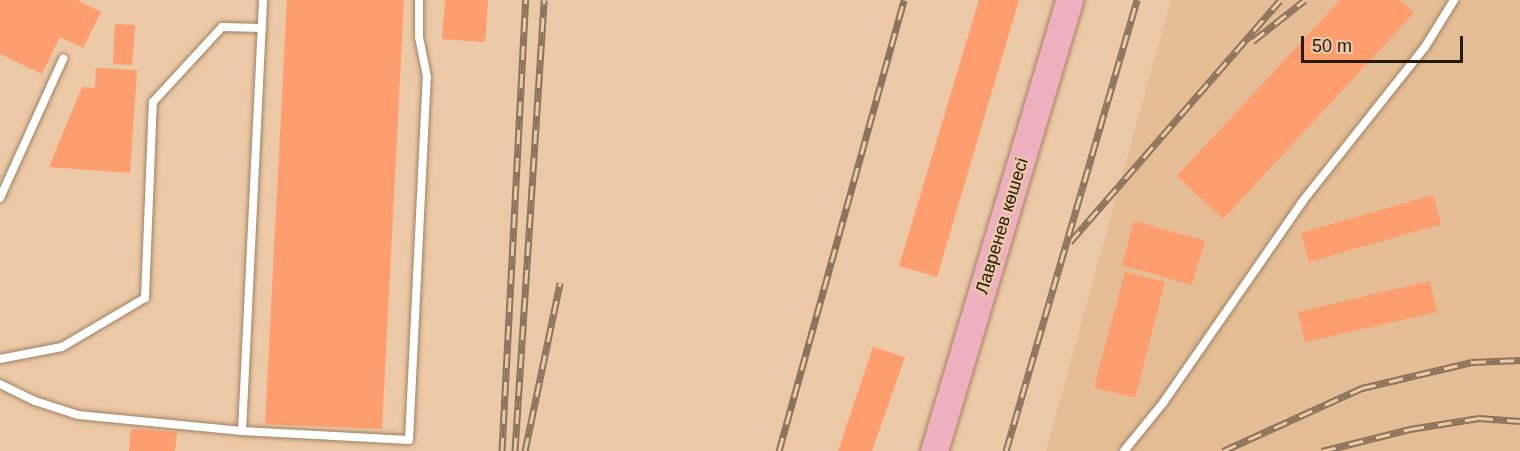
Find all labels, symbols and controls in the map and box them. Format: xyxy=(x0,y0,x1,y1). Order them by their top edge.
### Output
scale bar xyxy=(1304,24,1466,62)
text: 50 m xyxy=(1312,36,1352,56)
street label: Лавренев көшесі xyxy=(971,155,1033,297)

